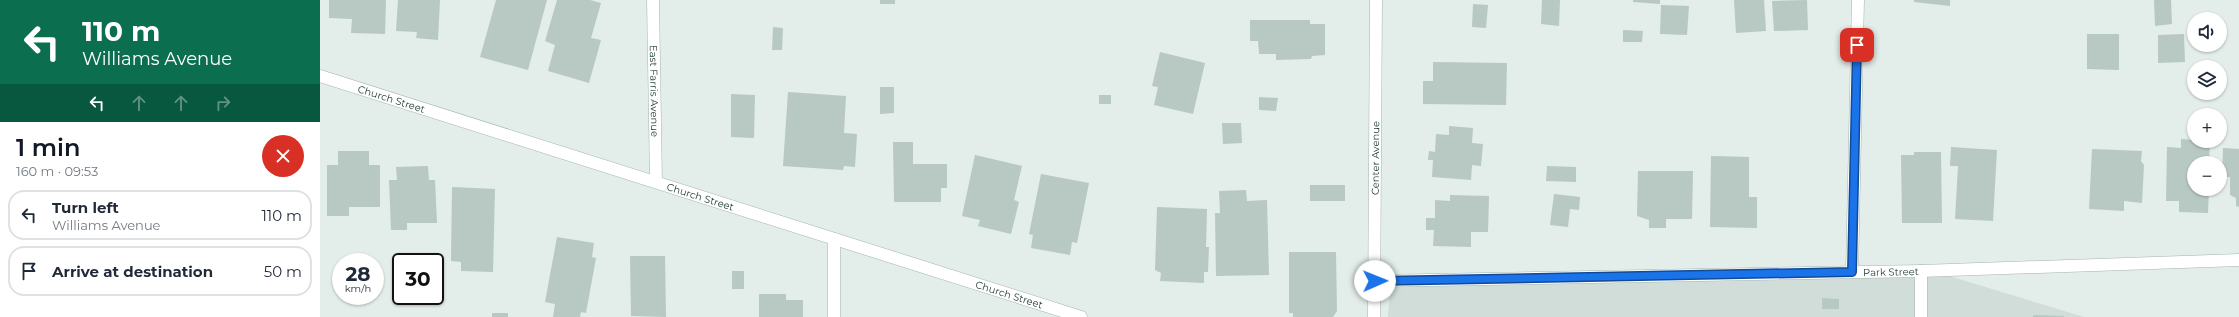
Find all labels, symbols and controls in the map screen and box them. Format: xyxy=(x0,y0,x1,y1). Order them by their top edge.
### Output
map controls xyxy=(2187,12,2227,196)
button: sound xyxy=(2187,12,2227,52)
text: 110 m xyxy=(82,14,160,48)
icon: left xyxy=(16,16,68,68)
pin xyxy=(1840,28,1874,62)
icon: arrive xyxy=(1846,34,1868,56)
street label: East Farris Avenue xyxy=(647,45,661,137)
text: Williams Avenue xyxy=(82,48,232,70)
button: layers xyxy=(2187,60,2227,100)
street label: Church Street xyxy=(356,82,427,116)
icon: left xyxy=(86,92,108,114)
icon: ahead xyxy=(128,92,150,114)
icon: ahead xyxy=(170,92,192,114)
icon: right xyxy=(212,92,234,114)
button: + xyxy=(2187,108,2227,148)
street label: Center Avenue xyxy=(1369,121,1382,195)
text: 1 min xyxy=(16,133,80,162)
button: close xyxy=(262,135,304,177)
button: − xyxy=(2187,156,2227,196)
text: 160 m · 09:53 xyxy=(16,163,98,179)
street label: Church Street xyxy=(665,180,735,214)
text: Turn left xyxy=(52,198,119,217)
icon: left xyxy=(18,204,40,226)
text: 110 m xyxy=(261,206,302,225)
text: Williams Avenue xyxy=(52,217,160,233)
speed limit sign: 30 xyxy=(392,253,444,305)
icon: arrive xyxy=(18,260,40,282)
position arrow xyxy=(1354,260,1396,302)
text: Arrive at destination xyxy=(52,262,213,281)
text: 50 m xyxy=(264,262,302,281)
text: 28 xyxy=(346,262,371,286)
street label: Park Street xyxy=(1863,265,1919,279)
street label: Church Street xyxy=(974,278,1044,311)
text: km/h xyxy=(345,282,371,295)

